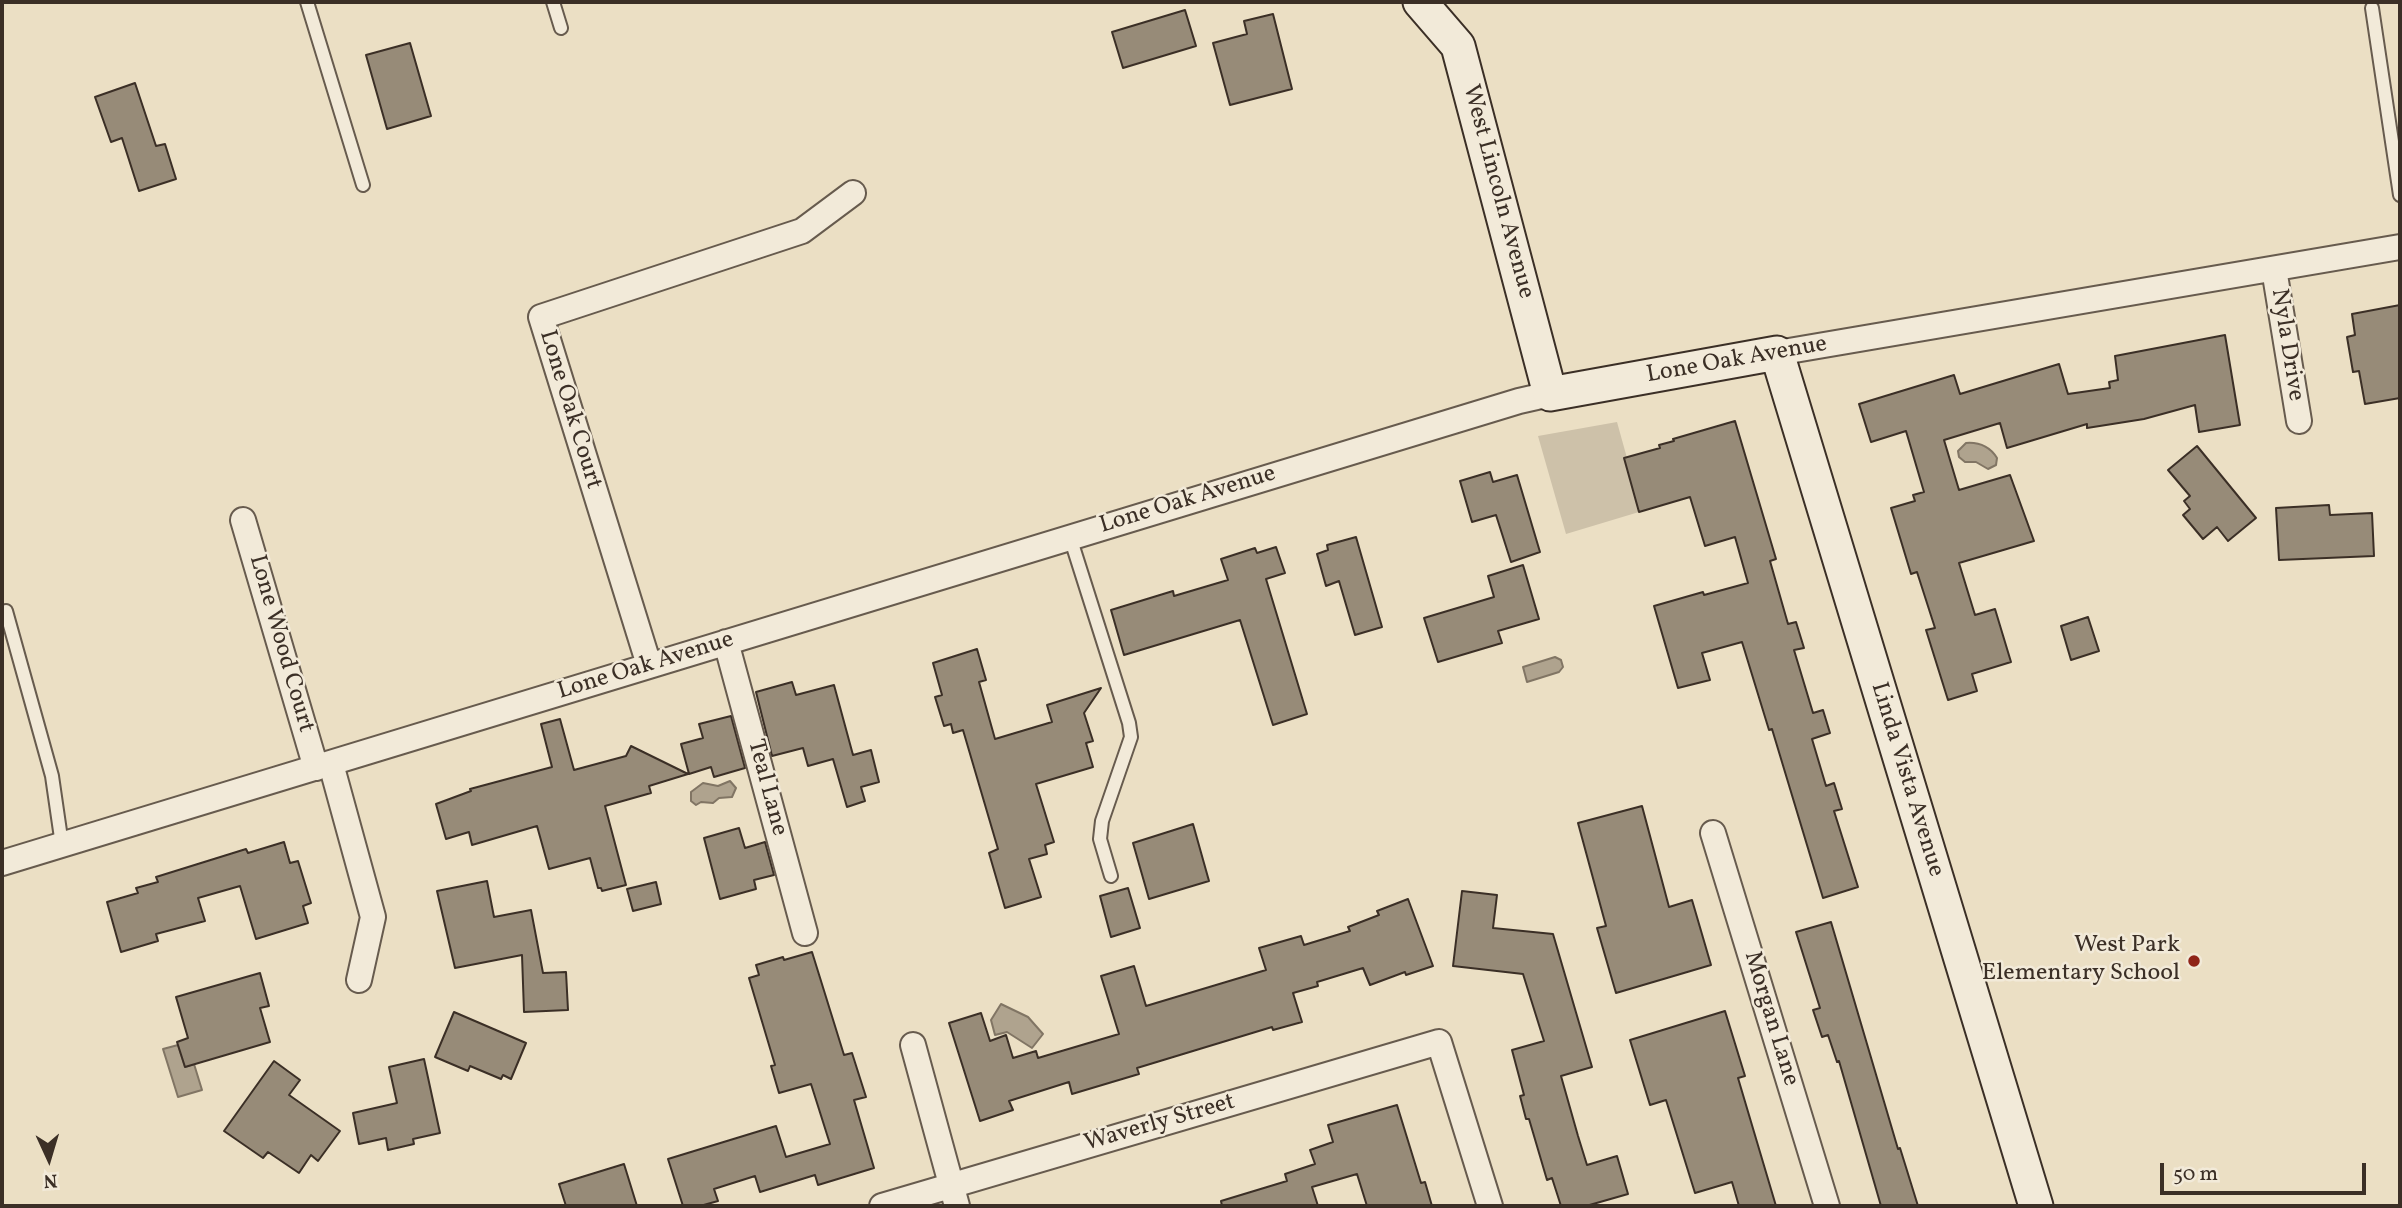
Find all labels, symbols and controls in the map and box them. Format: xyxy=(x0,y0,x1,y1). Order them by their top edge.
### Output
street label: West Lincoln Avenue xyxy=(1455,82,1539,302)
street label: Nyla Drive xyxy=(2263,287,2309,403)
street label: Lone Oak Court xyxy=(531,327,607,493)
street label: Lone Oak Avenue xyxy=(1645,331,1829,391)
street label: Lone Oak Avenue xyxy=(1096,461,1280,541)
street label: Lone Wood Court xyxy=(241,552,319,736)
street label: Lone Oak Avenue xyxy=(554,627,738,707)
street label: Linda Vista Avenue xyxy=(1863,679,1949,881)
street label: Teal Lane xyxy=(739,737,793,839)
place label: West Park Elementary School xyxy=(1982,933,2180,989)
street label: Morgan Lane xyxy=(1736,948,1804,1090)
marker: West Park Elementary School xyxy=(2186,953,2202,969)
street label: Waverly Street xyxy=(1081,1089,1239,1159)
north arrow xyxy=(14,1124,84,1194)
scale bar xyxy=(2164,1148,2370,1192)
text: 50 m xyxy=(2173,1160,2218,1189)
text: N xyxy=(43,1166,58,1193)

